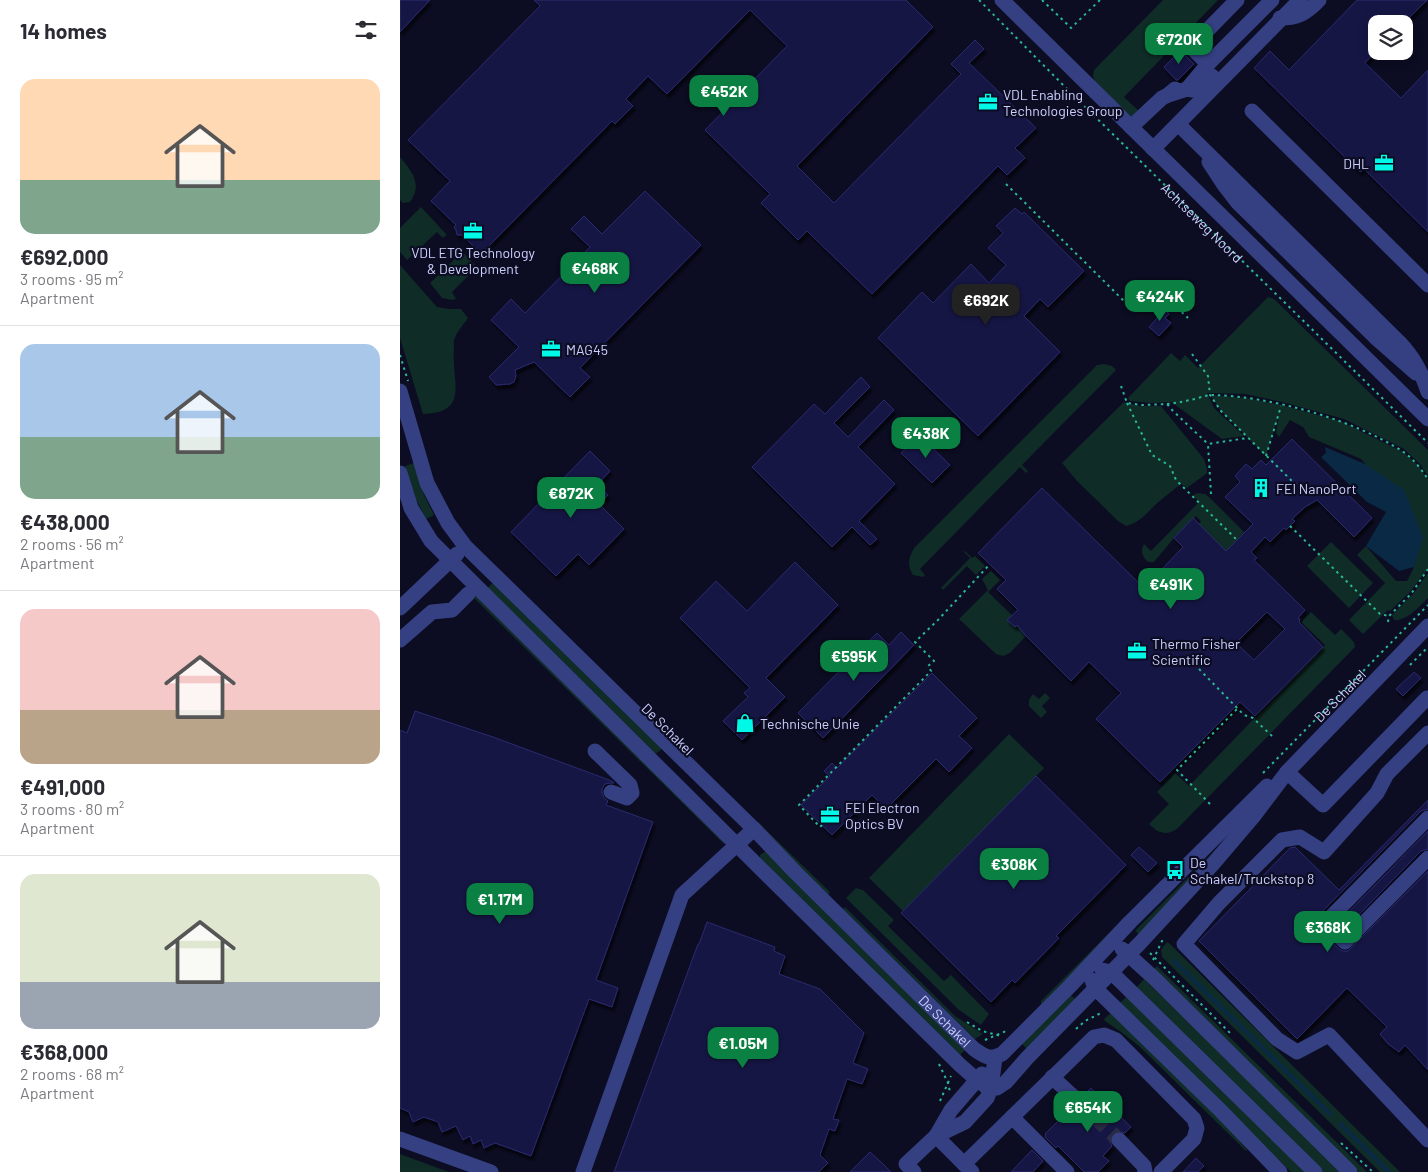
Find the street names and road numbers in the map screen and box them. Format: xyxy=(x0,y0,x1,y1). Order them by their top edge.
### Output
street label: Achtseweg Noord xyxy=(1158,178,1247,266)
street label: De Schakel xyxy=(1310,666,1369,725)
street label: De Schakel xyxy=(638,699,698,759)
street label: De Schakel xyxy=(916,991,975,1050)

